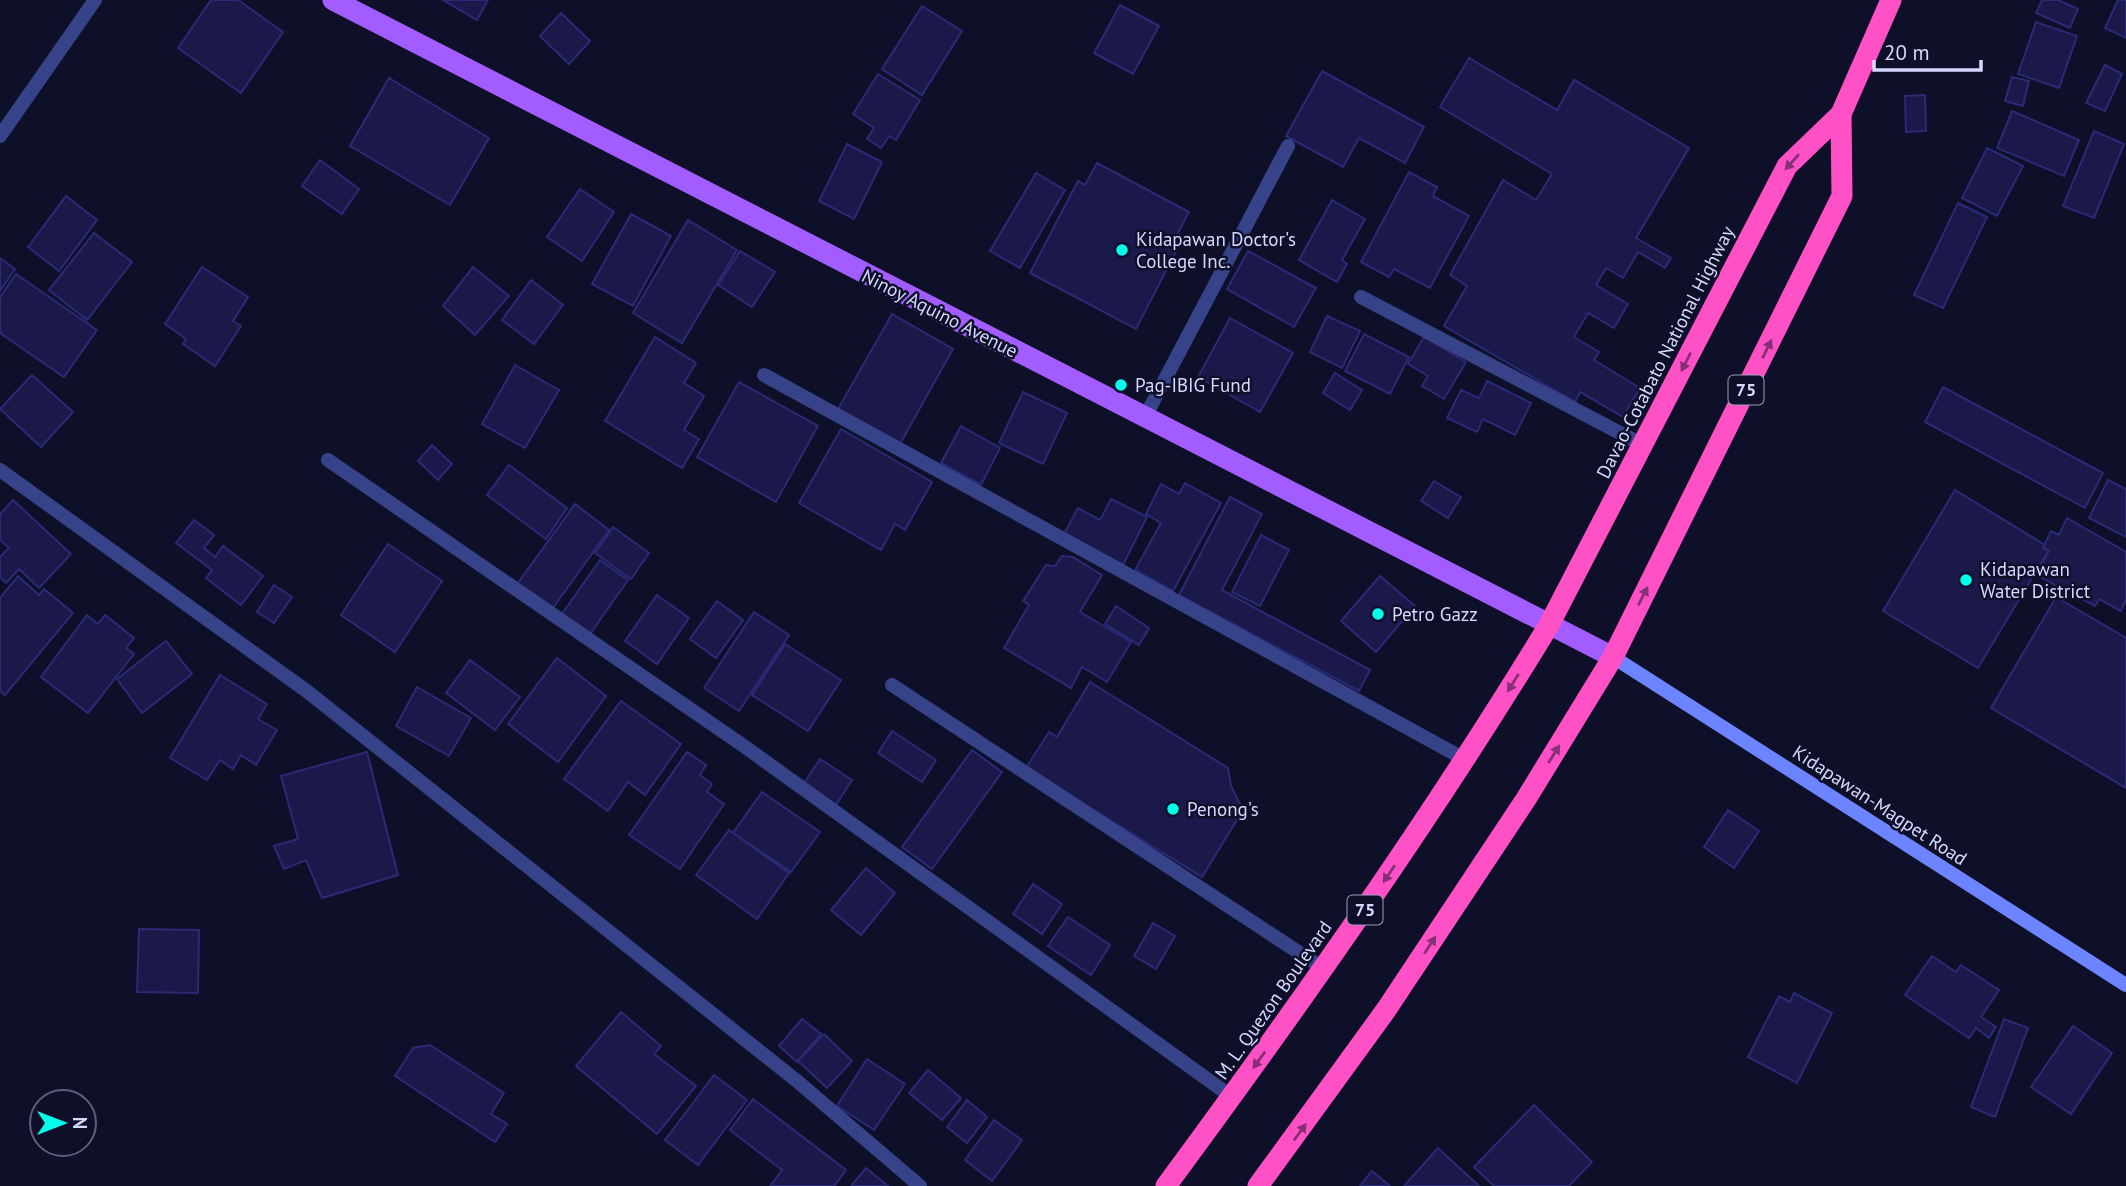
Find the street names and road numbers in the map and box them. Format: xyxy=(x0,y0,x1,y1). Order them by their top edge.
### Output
street label: Davao-Cotabato National Highway xyxy=(1591,222,1739,482)
street label: Ninoy Aquino Avenue xyxy=(858,263,1022,363)
road number: 75 xyxy=(1728,376,1764,404)
street label: Kidapawan-Magpet Road xyxy=(1788,740,1972,870)
road number: 75 xyxy=(1348,896,1382,925)
street label: M. L. Quezon Boulevard xyxy=(1209,916,1337,1084)

